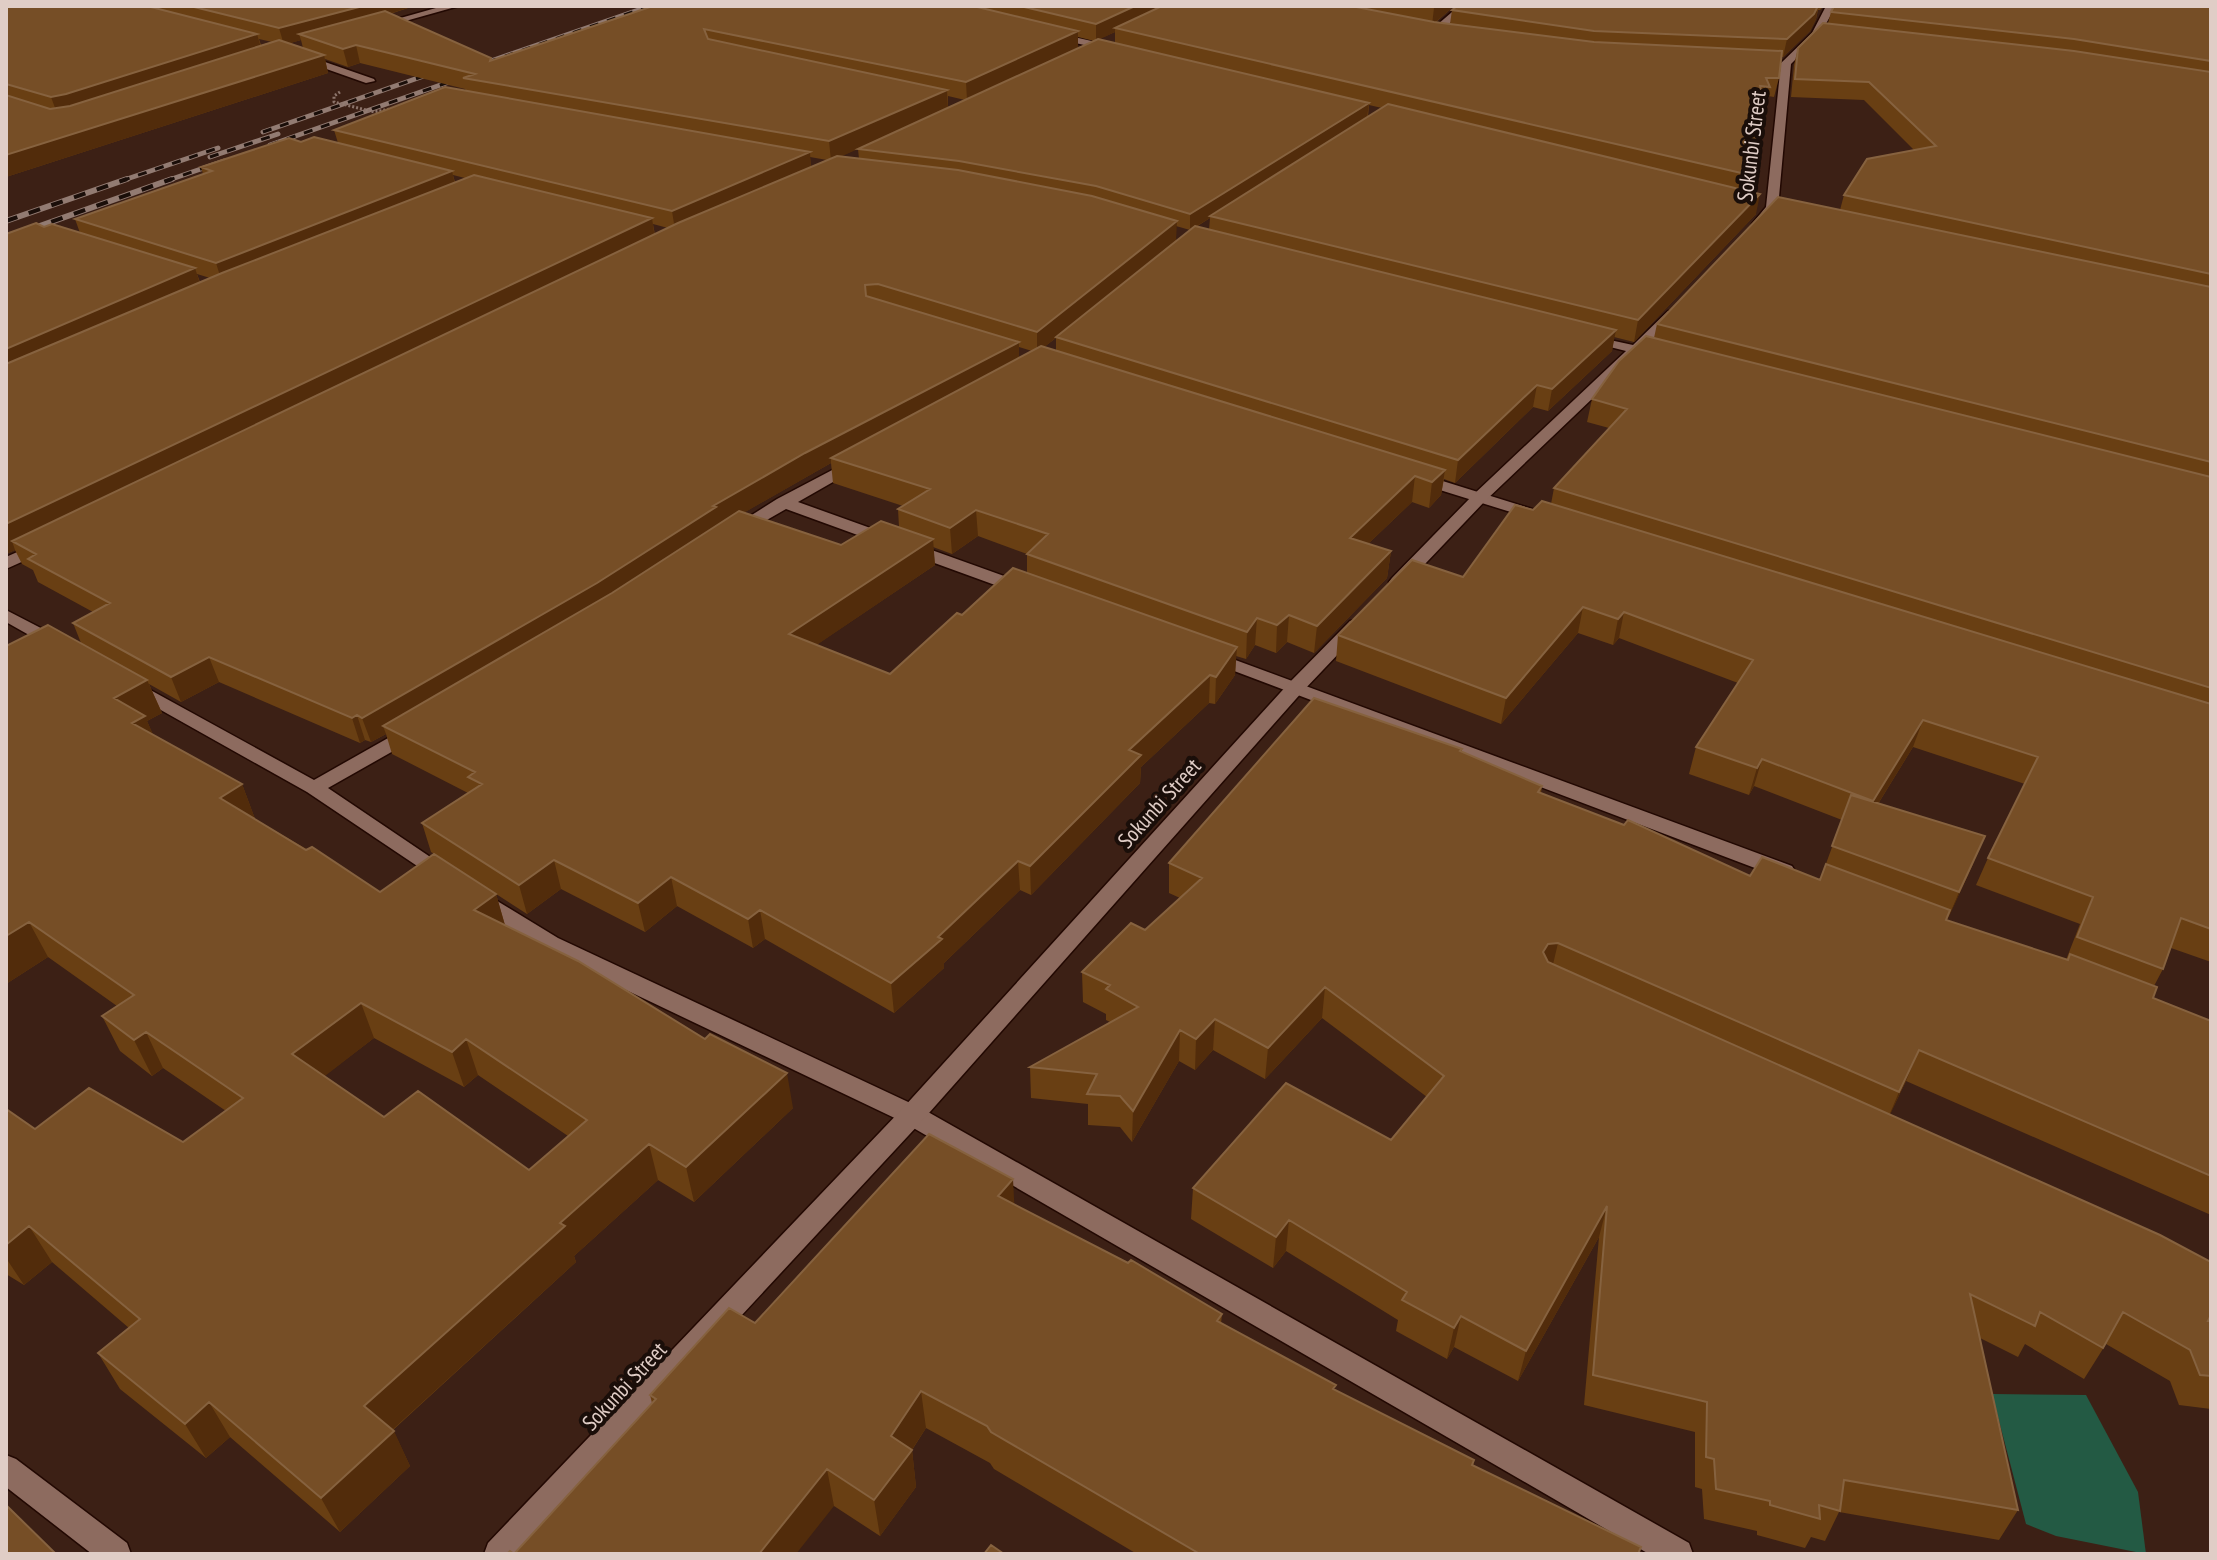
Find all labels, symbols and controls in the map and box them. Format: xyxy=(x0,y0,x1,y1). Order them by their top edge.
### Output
street label: Sokunbi Street xyxy=(1730,89,1772,203)
street label: Sokunbi Street xyxy=(1111,752,1207,854)
street label: Sokunbi Street xyxy=(576,1336,672,1436)

